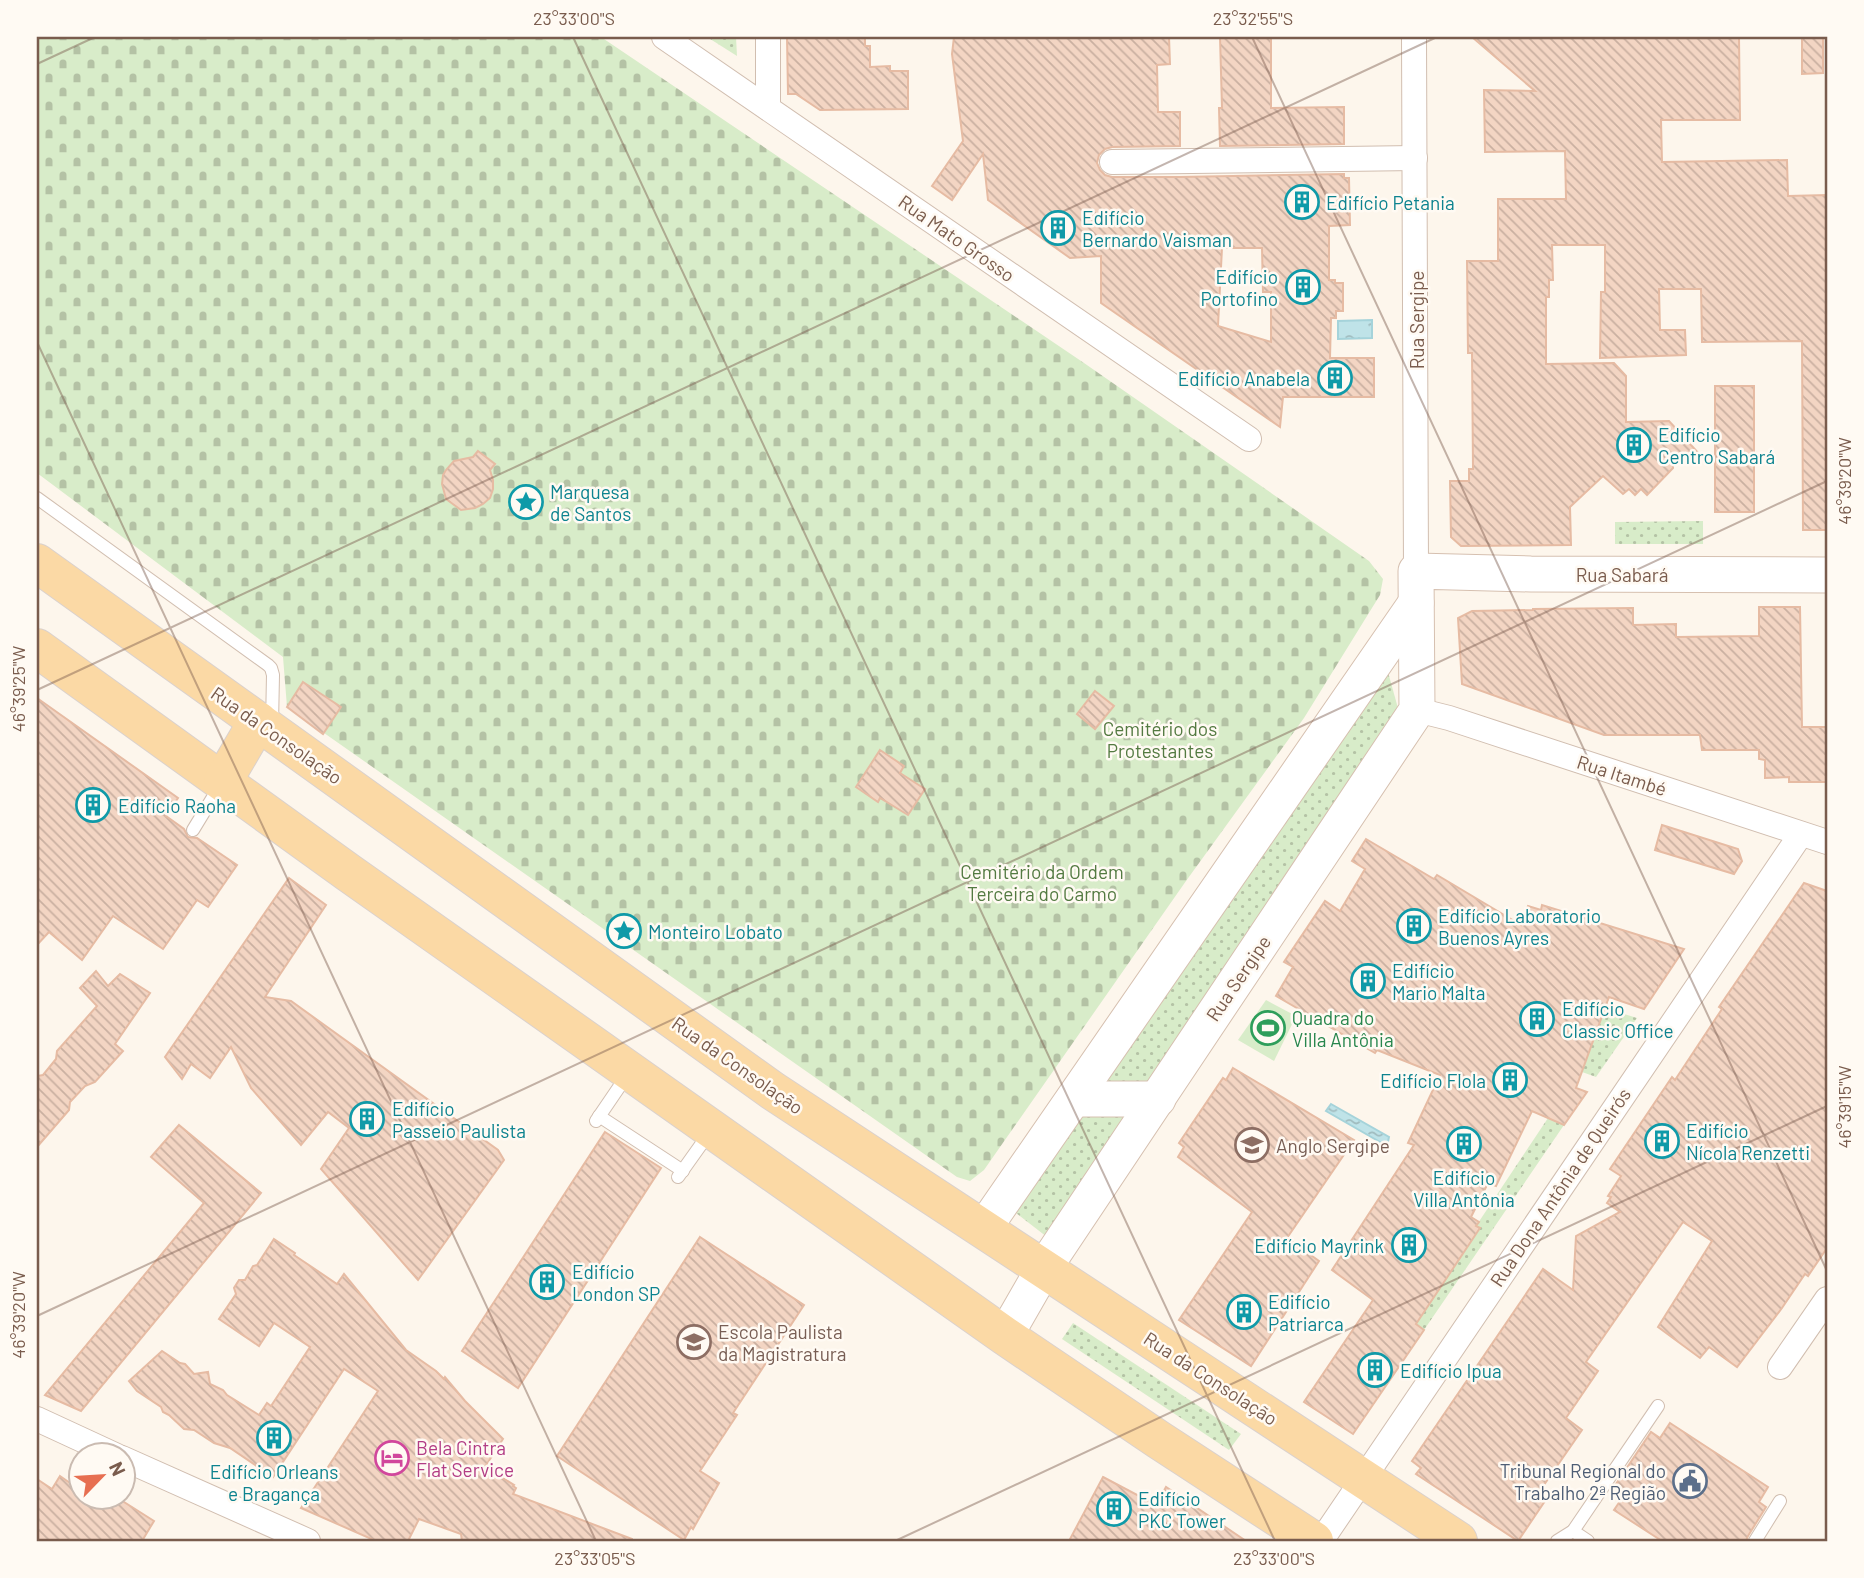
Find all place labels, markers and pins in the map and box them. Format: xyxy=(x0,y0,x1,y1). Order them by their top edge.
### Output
building icon: Edifício Petania xyxy=(1283,183,1321,221)
place label: Edifício Petania xyxy=(1326,191,1455,214)
place label: Edifício Bernardo Vaisman xyxy=(1082,206,1232,251)
building icon: Edifício Bernardo Vaisman xyxy=(1039,209,1077,247)
place label: Edifício Portofino xyxy=(1200,265,1278,310)
building icon: Edifício Portofino xyxy=(1284,268,1322,306)
building icon: Edifício Anabela xyxy=(1316,359,1354,397)
place label: Edifício Anabela xyxy=(1178,367,1310,390)
place label: Edifício Centro Sabará xyxy=(1658,423,1775,468)
building icon: Edifício Centro Sabará xyxy=(1615,426,1653,464)
place label: Marquesa de Santos xyxy=(550,480,631,525)
place icon: Marquesa de Santos xyxy=(507,483,545,521)
building icon: Edifício Raoha xyxy=(74,786,112,824)
place label: Edifício Raoha xyxy=(118,794,236,817)
place label: Edifício Laboratorio Buenos Ayres xyxy=(1438,904,1601,949)
building icon: Edifício Laboratorio Buenos Ayres xyxy=(1395,907,1433,945)
place icon: Monteiro Lobato xyxy=(605,912,643,950)
place label: Monteiro Lobato xyxy=(648,920,783,943)
place label: Edifício Mario Malta xyxy=(1392,959,1486,1004)
building icon: Edifício Mario Malta xyxy=(1349,962,1387,1000)
place label: Edifício Classic Office xyxy=(1562,997,1674,1042)
building icon: Edifício Classic Office xyxy=(1518,1000,1556,1038)
place label: Quadra do Villa Antônia xyxy=(1292,1006,1394,1051)
sports icon: Quadra do Villa Antônia xyxy=(1249,1009,1287,1047)
building icon: Edifício Flola xyxy=(1491,1061,1529,1099)
place label: Edifício Flola xyxy=(1380,1069,1486,1092)
place label: Edifício Passeio Paulista xyxy=(392,1097,526,1142)
building icon: Edifício Passeio Paulista xyxy=(348,1100,386,1138)
place label: Edifício Nícola Renzetti xyxy=(1686,1119,1810,1164)
building icon: Edifício Nícola Renzetti xyxy=(1643,1122,1681,1160)
building icon: Edifício Villa Antônia xyxy=(1445,1125,1483,1163)
school or university icon: Anglo Sergipe xyxy=(1233,1126,1271,1164)
place label: Anglo Sergipe xyxy=(1276,1134,1390,1157)
place label: Edifício Villa Antônia xyxy=(1413,1166,1515,1211)
building icon: Edifício Mayrink xyxy=(1390,1226,1428,1264)
place label: Edifício Mayrink xyxy=(1254,1234,1384,1257)
place label: Edifício London SP xyxy=(572,1260,660,1305)
building icon: Edifício London SP xyxy=(528,1263,566,1301)
place label: Edifício Patriarca xyxy=(1268,1290,1344,1335)
building icon: Edifício Patriarca xyxy=(1225,1293,1263,1331)
place label: Escola Paulista da Magistratura xyxy=(718,1320,846,1365)
school or university icon: Escola Paulista da Magistratura xyxy=(675,1323,713,1361)
building icon: Edifício Ipua xyxy=(1356,1351,1394,1389)
place label: Edifício Ipua xyxy=(1400,1359,1502,1382)
building icon: Edifício Orleans e Bragança xyxy=(255,1419,293,1457)
place label: Bela Cintra Flat Service xyxy=(416,1436,514,1481)
hotel icon: Bela Cintra Flat Service xyxy=(373,1439,411,1477)
place label: Tribunal Regional do Trabalho 2ª Região xyxy=(1500,1459,1666,1504)
place label: Edifício Orleans e Bragança xyxy=(210,1460,338,1505)
public building icon: Tribunal Regional do Trabalho 2ª Região xyxy=(1671,1462,1709,1500)
place label: Edifício PKC Tower xyxy=(1138,1487,1226,1532)
building icon: Edifício PKC Tower xyxy=(1095,1490,1133,1528)

